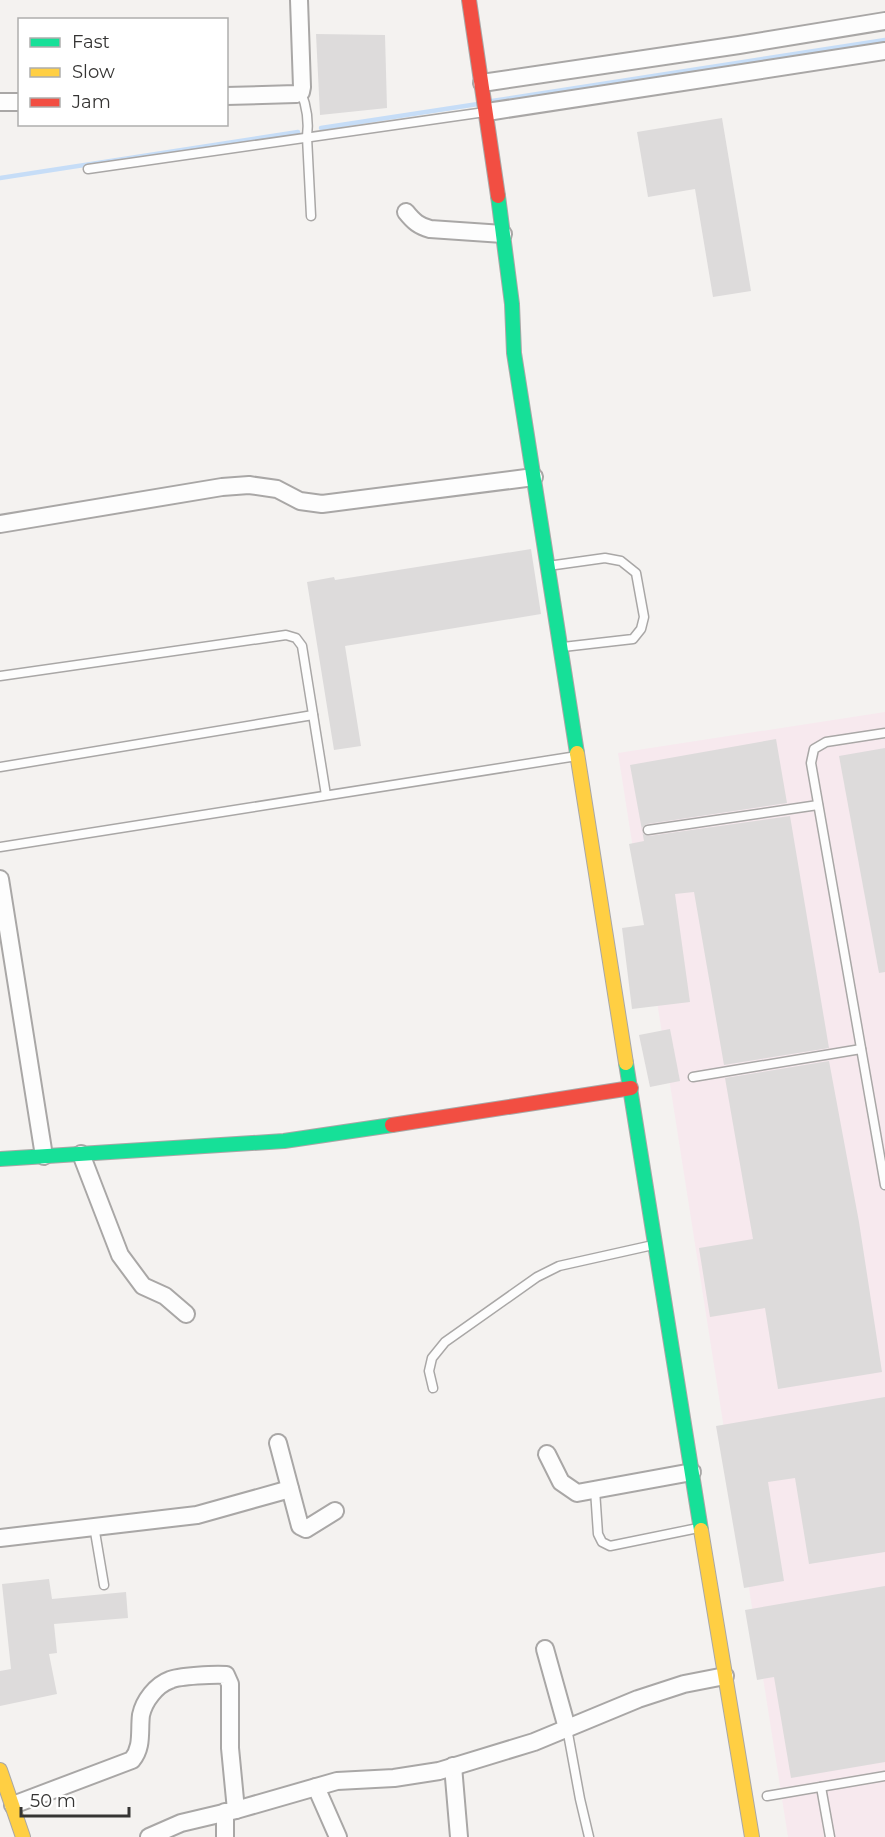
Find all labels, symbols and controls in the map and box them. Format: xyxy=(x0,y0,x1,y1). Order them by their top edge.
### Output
legend xyxy=(18,18,228,126)
text: Fast xyxy=(72,31,110,53)
text: Slow xyxy=(72,61,115,83)
text: Jam xyxy=(71,91,111,113)
scale bar xyxy=(21,1780,129,1818)
text: 50 m xyxy=(30,1790,76,1812)

